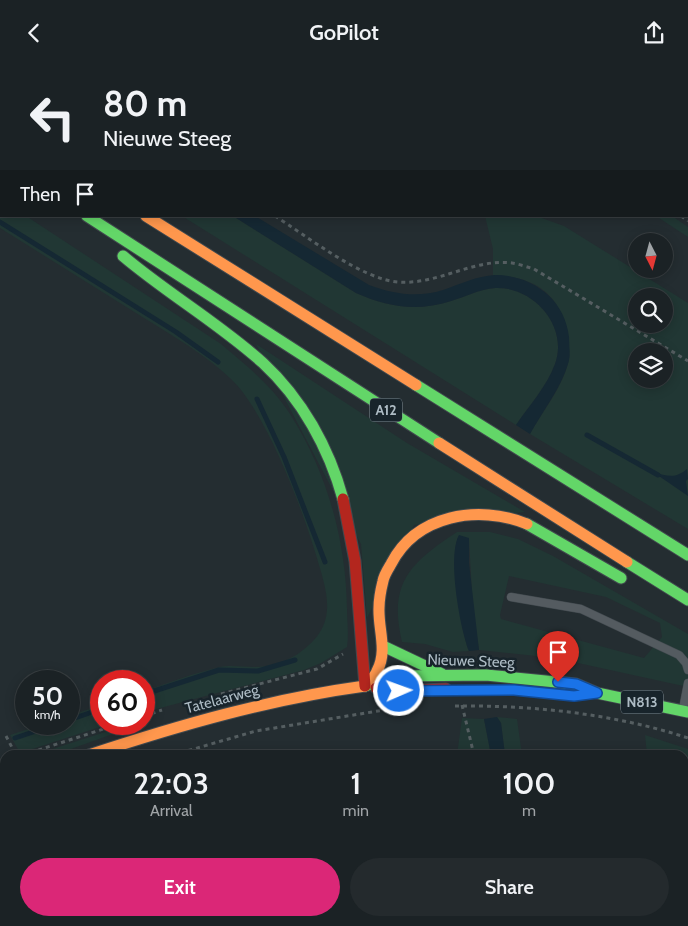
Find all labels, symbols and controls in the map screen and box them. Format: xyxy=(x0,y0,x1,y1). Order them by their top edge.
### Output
icon: back xyxy=(20,19,48,47)
text: GoPilot xyxy=(309,19,379,46)
icon: share xyxy=(640,19,668,47)
text: 80 m xyxy=(103,82,187,125)
icon: left xyxy=(20,85,85,150)
text: Nieuwe Steeg xyxy=(103,125,231,152)
icon: arrive xyxy=(71,180,99,208)
text: Then xyxy=(20,183,61,206)
north arrow xyxy=(628,233,672,277)
map controls xyxy=(628,233,673,388)
button: search xyxy=(628,288,673,333)
button: layers xyxy=(628,343,673,388)
road number: A12 xyxy=(370,399,402,421)
pin xyxy=(537,631,579,682)
icon: arrive xyxy=(544,638,572,666)
street label: Nieuwe Steeg xyxy=(427,650,515,672)
position arrow xyxy=(372,664,424,716)
speed limit sign: 60 xyxy=(90,670,155,735)
street label: Tatelaarweg xyxy=(183,680,261,717)
text: 50 xyxy=(32,681,63,711)
road number: N813 xyxy=(621,691,663,714)
text: km/h xyxy=(34,707,61,722)
text: 22:03 xyxy=(134,765,209,802)
text: 1 xyxy=(350,765,361,802)
text: 100 xyxy=(503,765,555,802)
text: Arrival xyxy=(150,801,193,820)
text: min xyxy=(343,801,369,820)
text: m xyxy=(522,801,536,820)
button: Exit xyxy=(20,858,340,916)
button: Share xyxy=(350,858,669,916)

